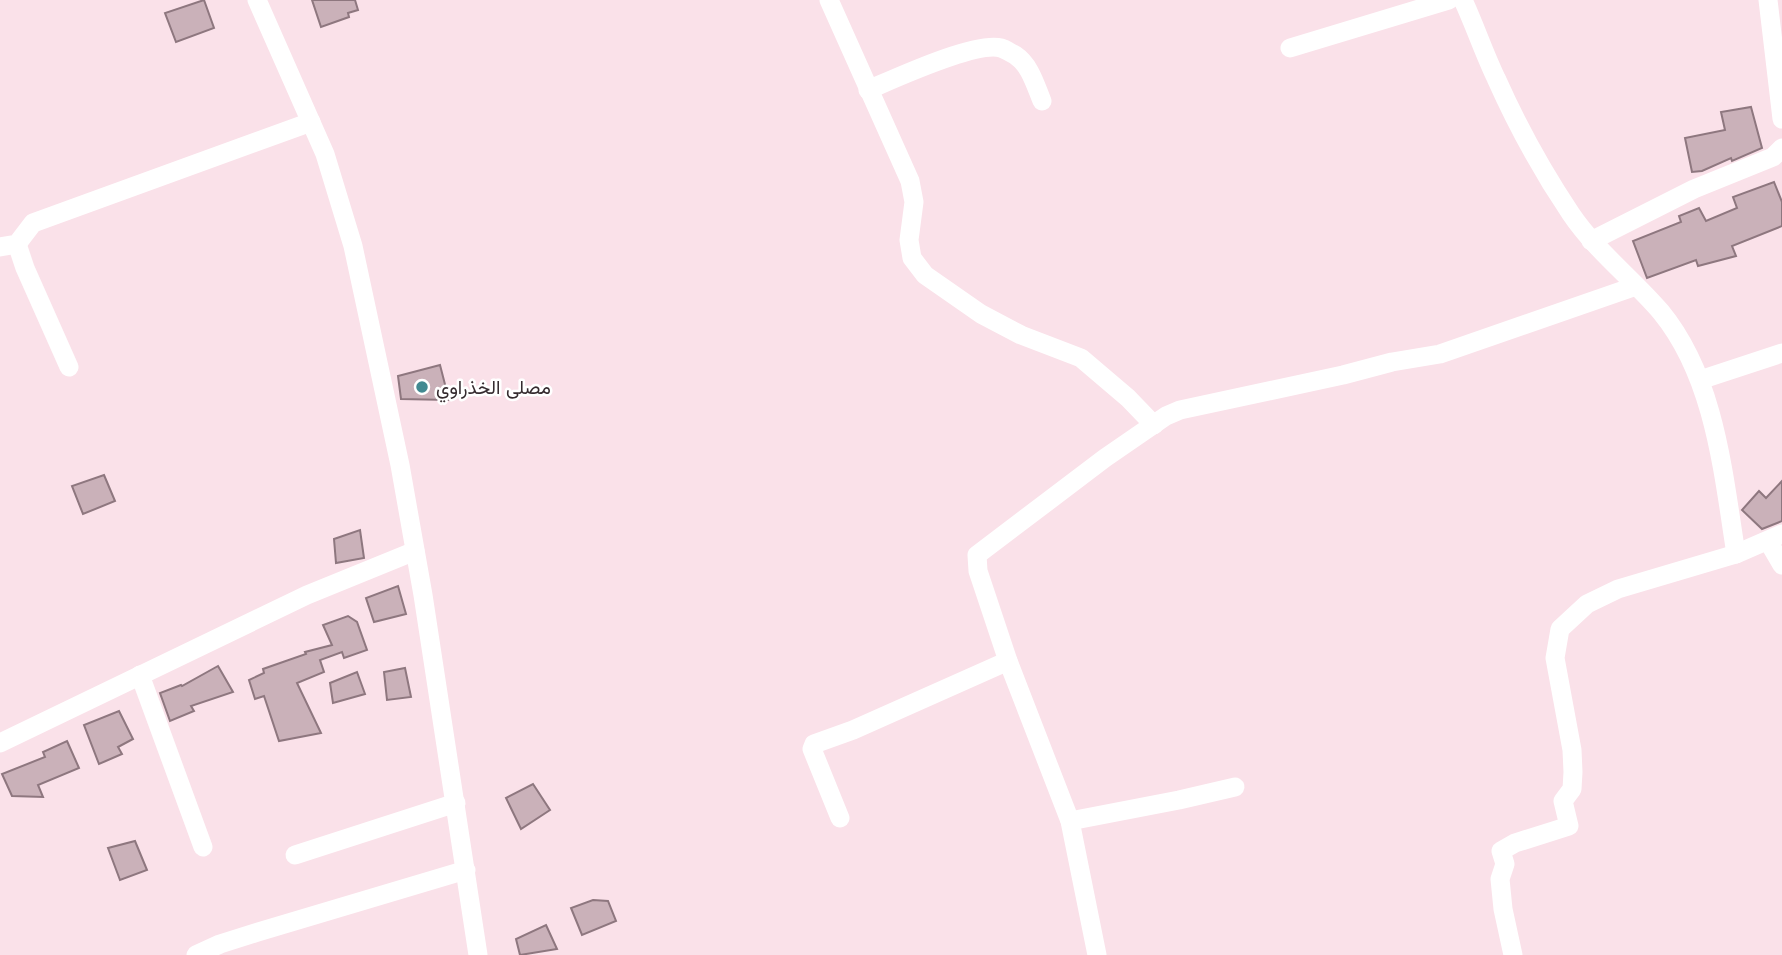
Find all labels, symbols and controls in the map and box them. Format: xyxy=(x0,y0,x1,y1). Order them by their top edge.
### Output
place label: مصلى الخذراوي xyxy=(436,374,551,403)
marker: مصلى الخذراوي xyxy=(414,379,430,395)

